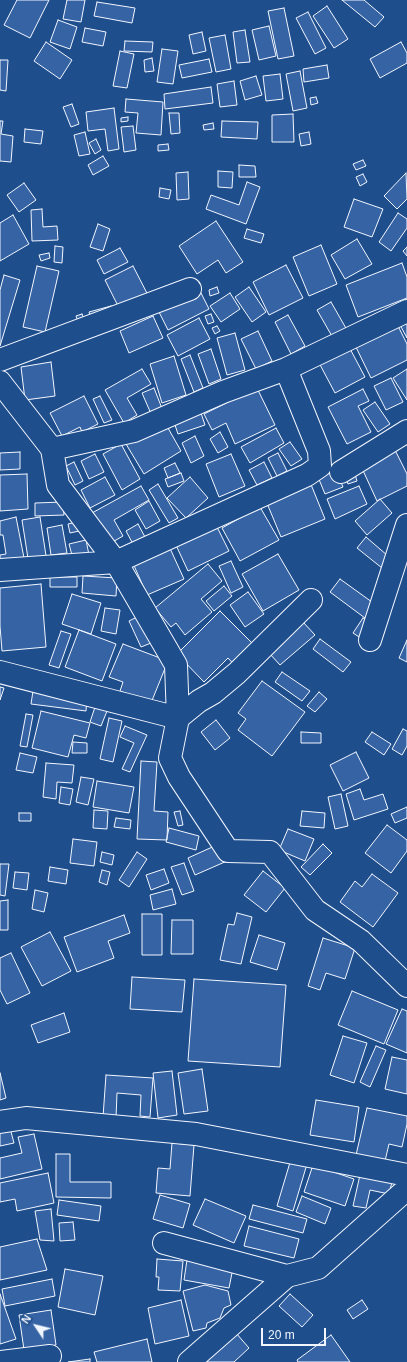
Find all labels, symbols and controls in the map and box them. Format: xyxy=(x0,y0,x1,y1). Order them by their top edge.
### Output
north arrow xyxy=(16,1306,56,1346)
text: N xyxy=(19,1312,33,1326)
scale bar xyxy=(263,1320,328,1346)
text: 20 m xyxy=(268,1328,295,1342)

